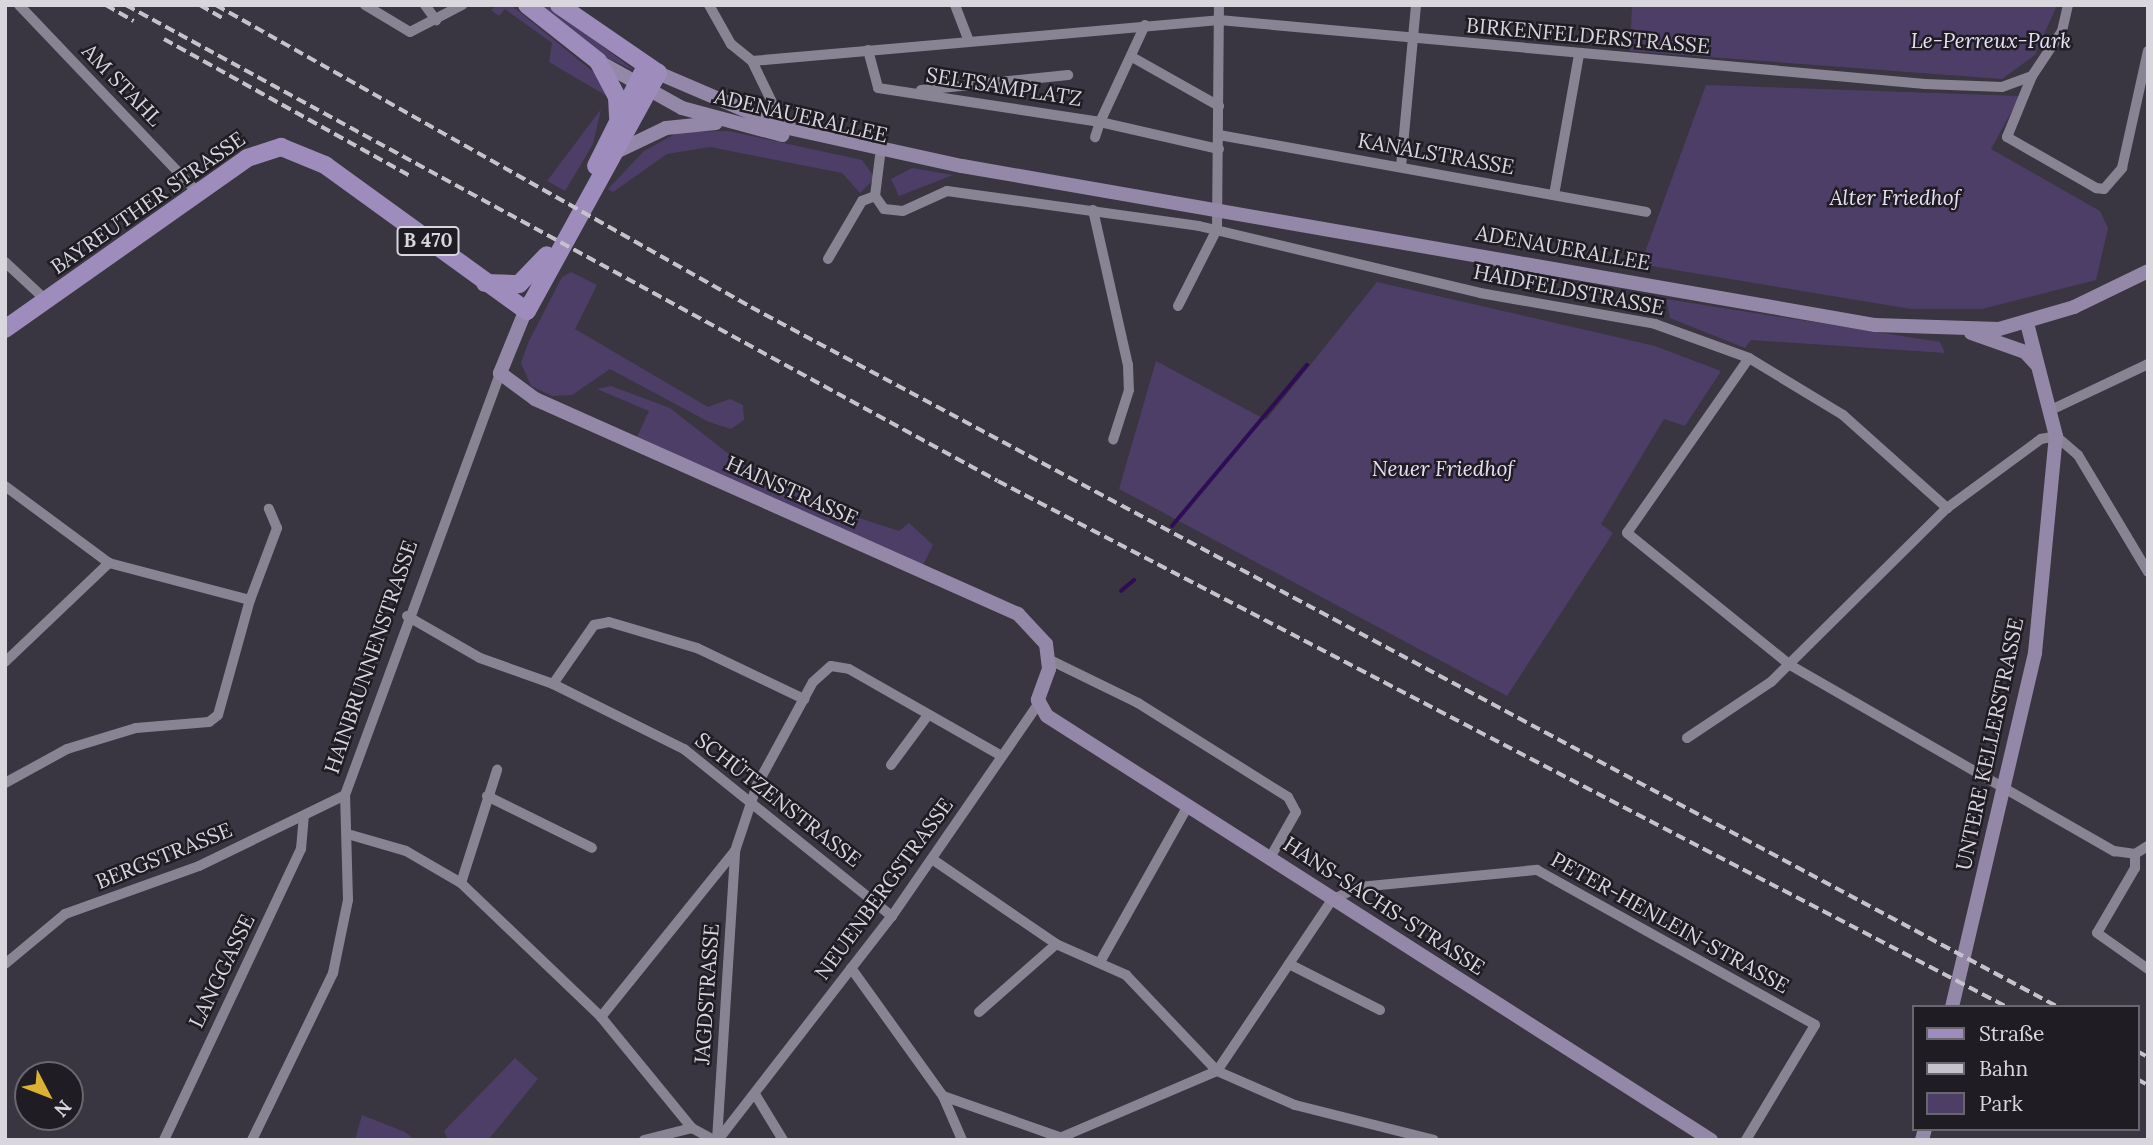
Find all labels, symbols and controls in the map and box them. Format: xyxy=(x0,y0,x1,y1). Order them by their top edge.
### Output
street label: BIRKENFELDERSTRASSE xyxy=(1465,13,1711,59)
park label: Le-Perreux-Park xyxy=(1911,28,2071,54)
street label: AM STAHL xyxy=(77,39,167,131)
street label: SELTSAMPLATZ xyxy=(924,62,1084,112)
street label: ADENAUERALLEE xyxy=(712,84,890,148)
street label: BAYREUTHER STRASSE xyxy=(46,126,250,280)
street label: KANALSTRASSE xyxy=(1356,128,1516,180)
park label: Alter Friedhof xyxy=(1830,185,1960,211)
street label: ADENAUERALLEE xyxy=(1474,220,1652,276)
road number: B 470 xyxy=(396,226,460,256)
street label: HAIDFELDSTRASSE xyxy=(1471,259,1667,321)
street label: HAINSTRASSE xyxy=(722,451,862,531)
park label: Neuer Friedhof xyxy=(1372,456,1514,482)
street label: HAINBRUNNENSTRASSE xyxy=(319,537,423,777)
street label: UNTERE KELLERSTRASSE xyxy=(1951,615,2029,873)
street label: SCHÜTZENSTRASSE xyxy=(690,727,866,873)
street label: NEUENBERGSTRASSE xyxy=(810,793,958,985)
street label: BERGSTRASSE xyxy=(92,817,236,895)
street label: HANS-SACHS-STRASSE xyxy=(1279,831,1489,981)
street label: PETER-HENLEIN-STRASSE xyxy=(1547,847,1793,999)
street label: LANGGASSE xyxy=(184,910,260,1032)
street label: JAGDSTRASSE xyxy=(689,923,725,1065)
legend xyxy=(1912,1005,2139,1131)
text: Straße xyxy=(1979,1020,2044,1047)
text: Bahn xyxy=(1979,1055,2028,1082)
north arrow xyxy=(14,1061,84,1131)
text: Park xyxy=(1979,1090,2023,1117)
text: N xyxy=(49,1095,77,1122)

